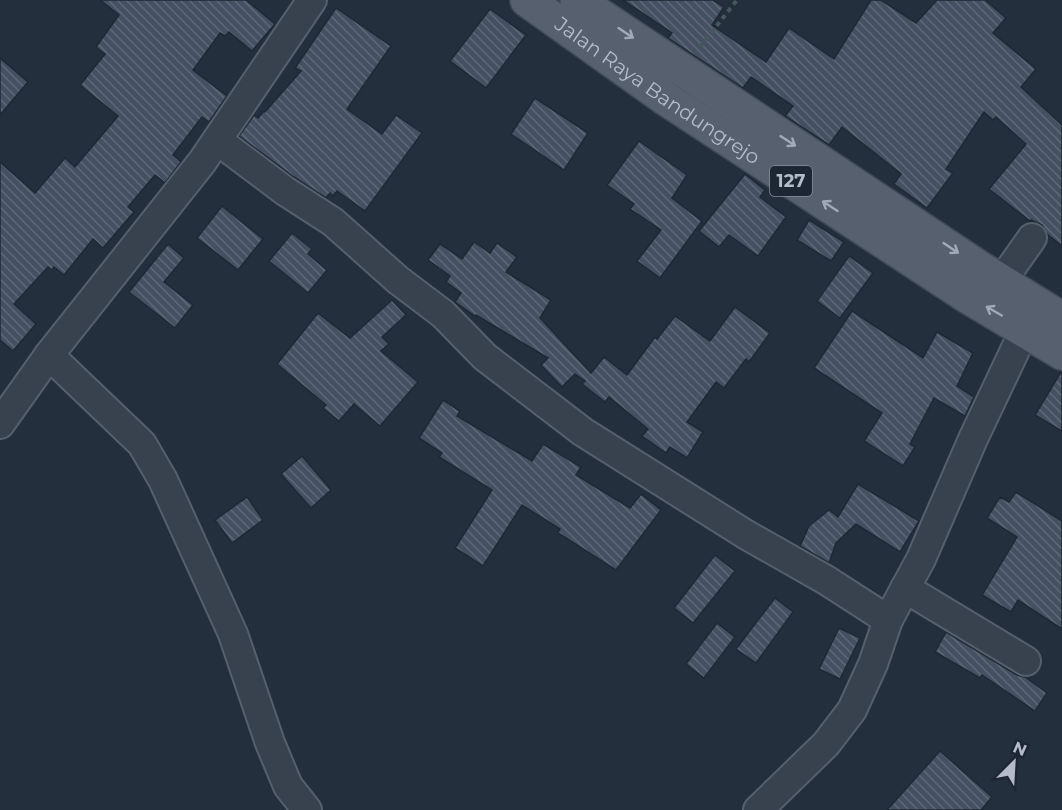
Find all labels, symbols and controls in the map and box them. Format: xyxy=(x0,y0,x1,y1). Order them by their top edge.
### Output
street label: Jalan Raya Bandungrejo xyxy=(550,11,765,169)
one-way arrow xyxy=(617,27,633,39)
one-way arrow xyxy=(779,135,796,147)
road number: 127 xyxy=(770,166,812,196)
one-way arrow xyxy=(822,200,839,212)
one-way arrow xyxy=(942,242,959,255)
one-way arrow xyxy=(986,305,1003,317)
north arrow xyxy=(984,732,1044,792)
text: N xyxy=(1010,737,1030,760)

